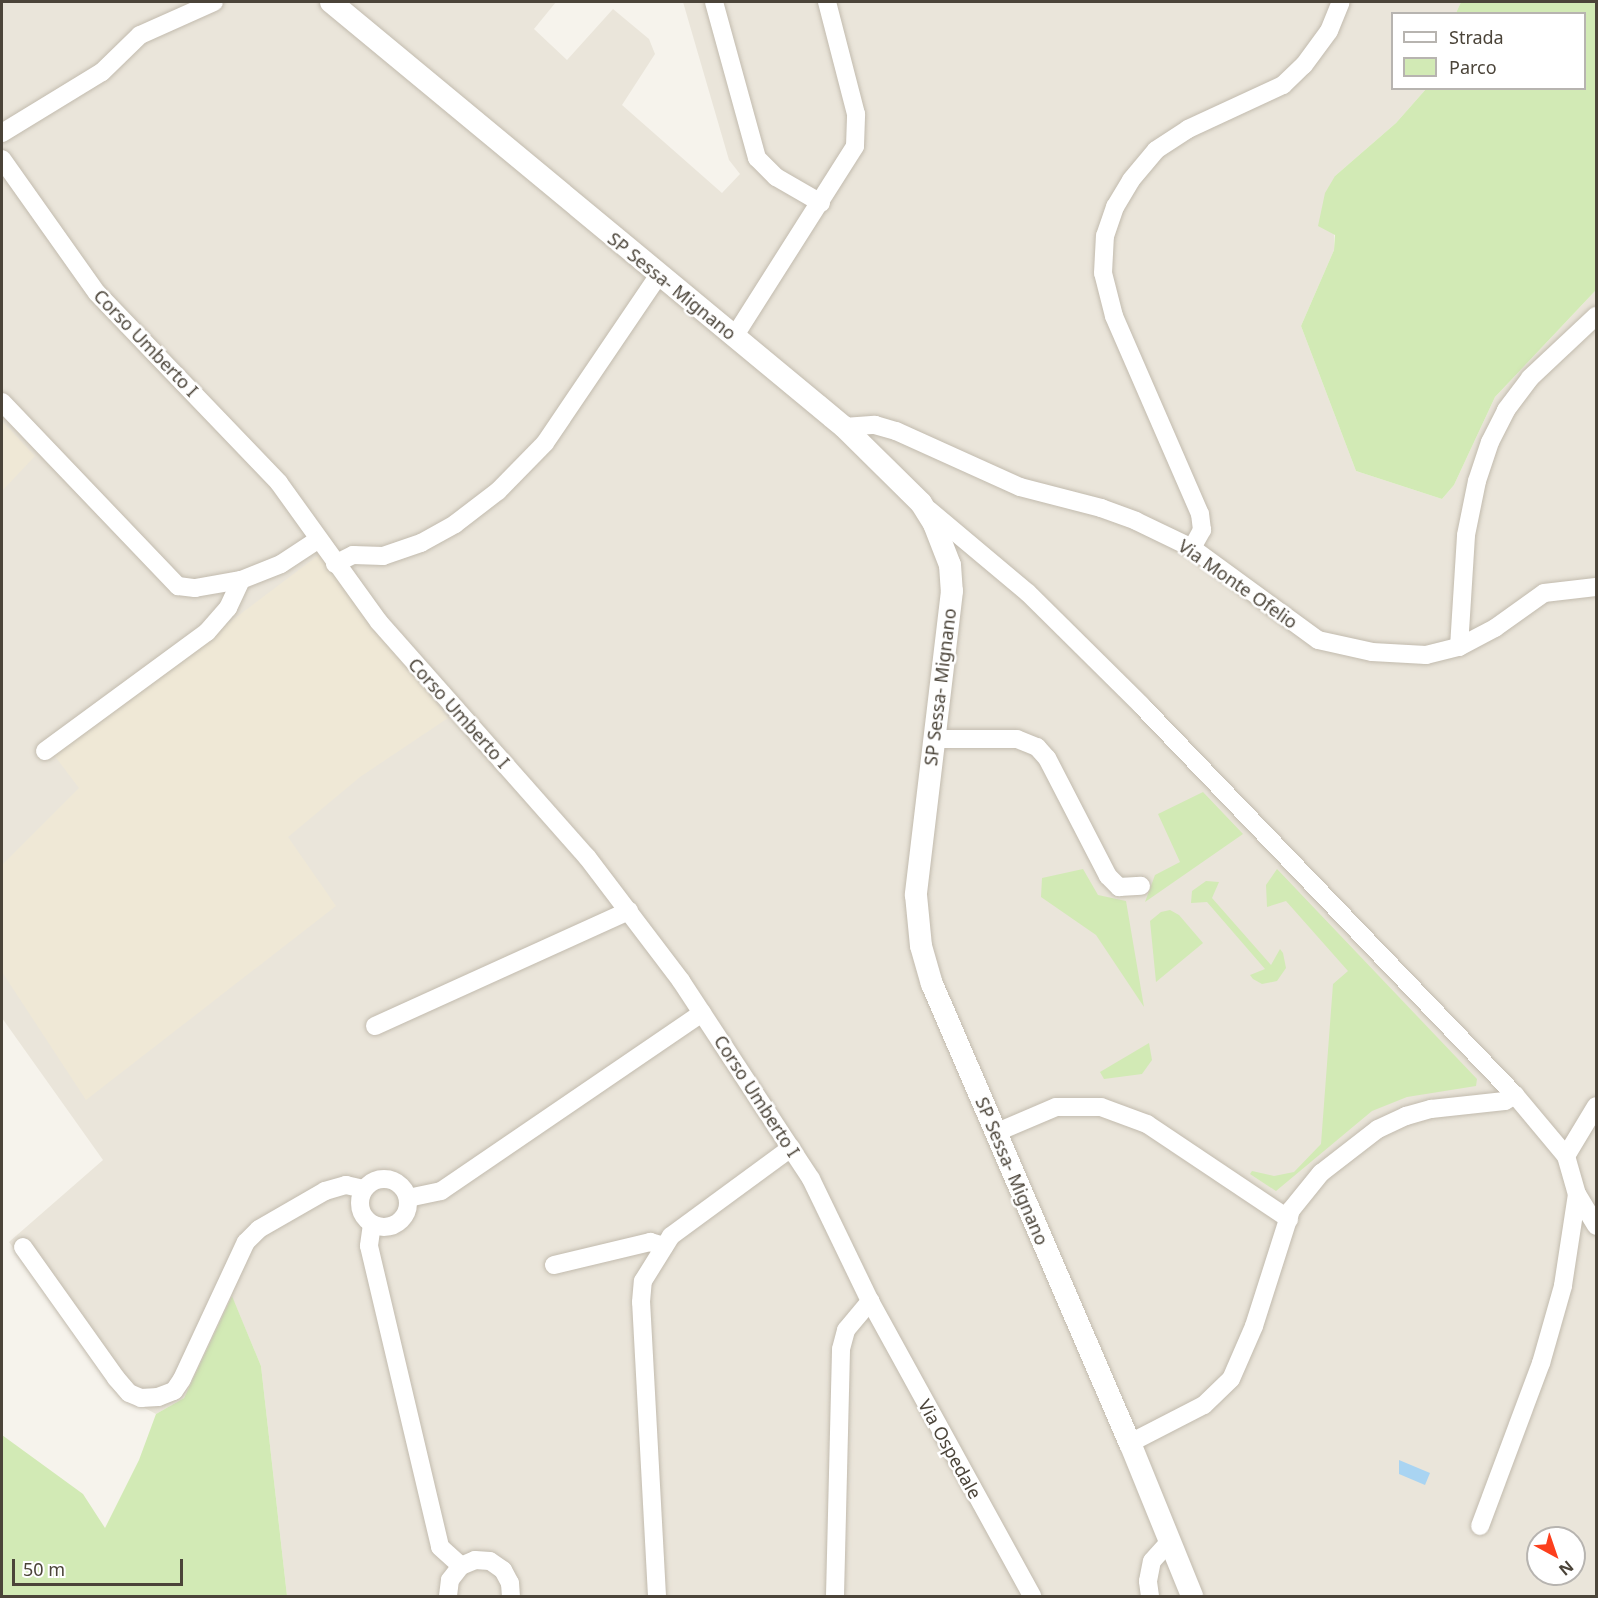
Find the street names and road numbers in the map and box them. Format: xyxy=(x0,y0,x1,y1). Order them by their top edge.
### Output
street label: SP Sessa- Mignano xyxy=(604,228,740,344)
street label: Corso Umberto I xyxy=(89,285,203,401)
street label: Via Monte Ofelio xyxy=(1174,535,1302,633)
street label: SP Sessa- Mignano xyxy=(920,607,960,767)
street label: Corso Umberto I xyxy=(404,653,514,773)
street label: Corso Umberto I xyxy=(710,1031,804,1161)
street label: SP Sessa- Mignano xyxy=(971,1094,1053,1248)
street label: Via Ospedale xyxy=(914,1396,986,1502)

